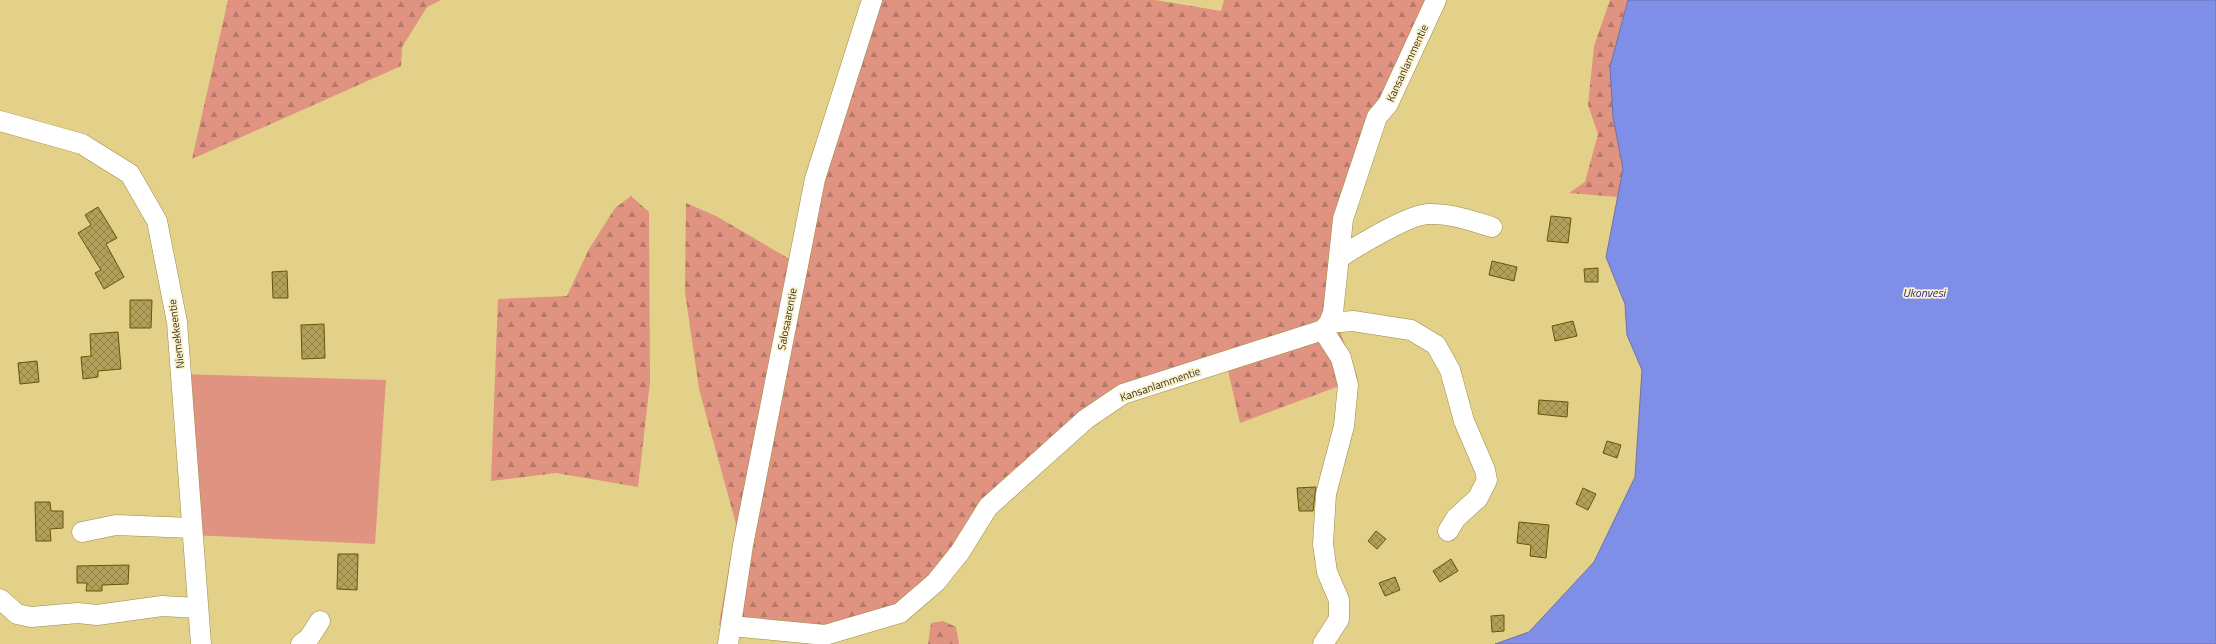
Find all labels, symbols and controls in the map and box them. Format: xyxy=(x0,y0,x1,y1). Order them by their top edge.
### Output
street label: Kansanlammentie xyxy=(1382,21,1432,104)
water label: Ukonvesi xyxy=(1903,283,1947,302)
street label: Salosaarentie xyxy=(773,286,801,351)
street label: Niemekkeentie xyxy=(164,298,188,369)
street label: Kansanlammentie xyxy=(1118,363,1203,405)

